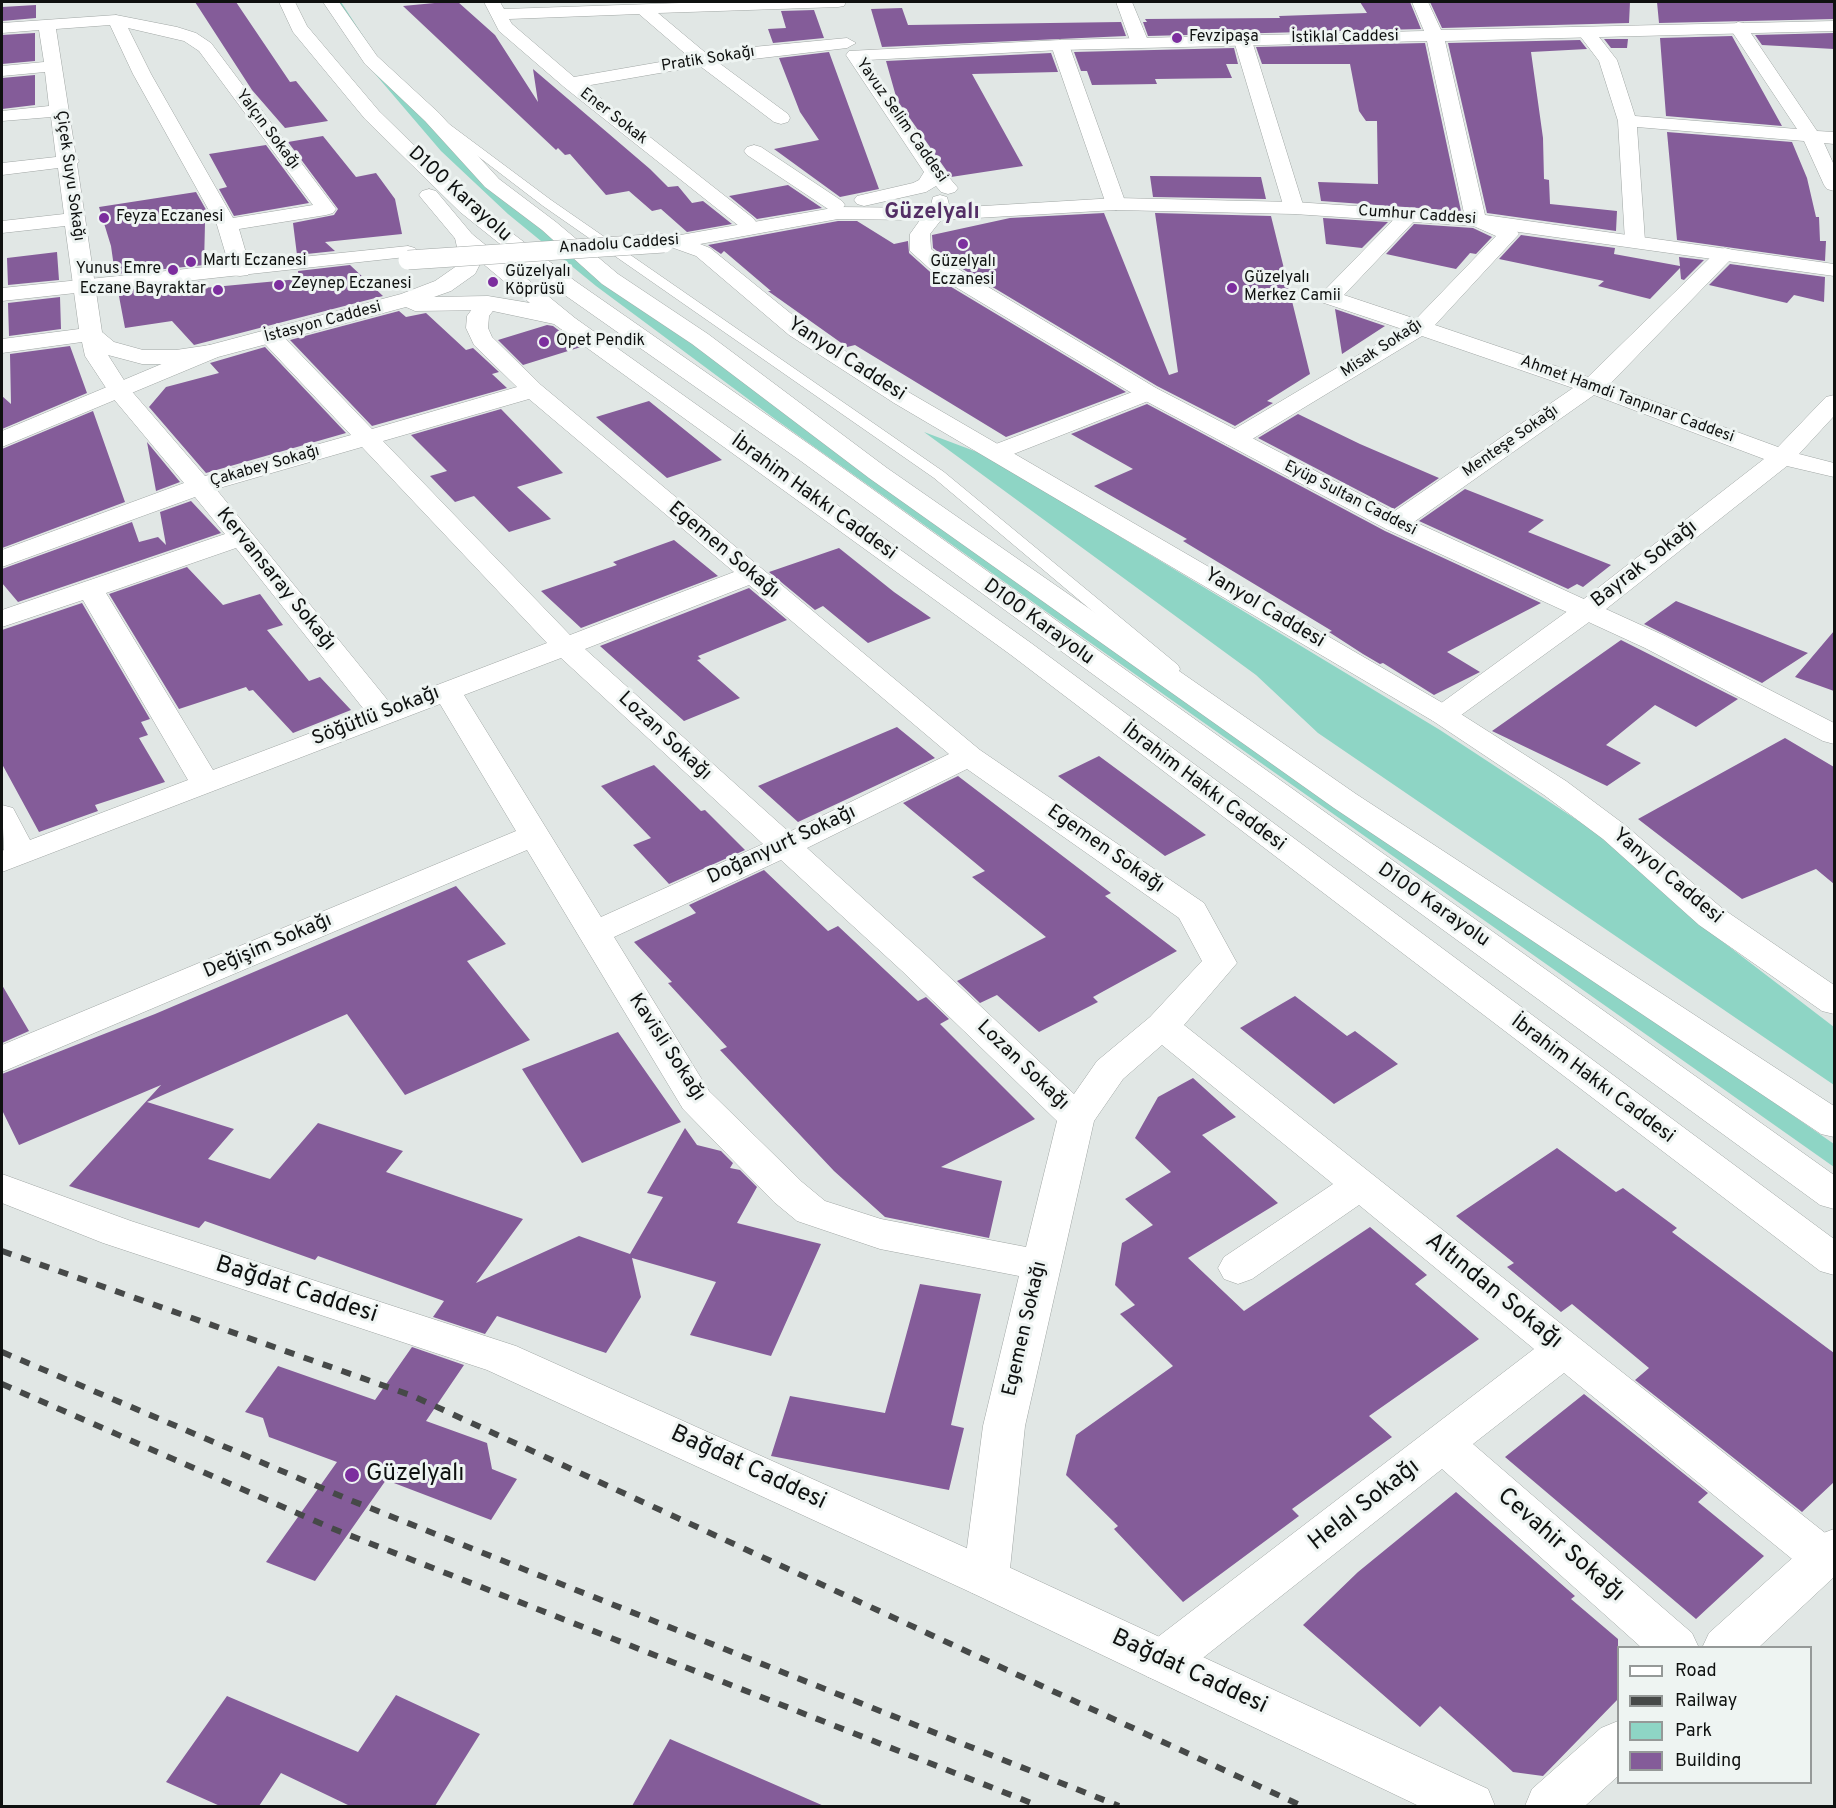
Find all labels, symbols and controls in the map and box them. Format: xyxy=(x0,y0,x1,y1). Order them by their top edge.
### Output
street label: İstiklal Caddesi xyxy=(1291,27,1399,49)
place label: Fevzipaşa xyxy=(1189,28,1259,48)
marker: Fevzipaşa xyxy=(1170,31,1184,45)
street label: Pratik Sokağı xyxy=(660,43,756,77)
street label: Yavuz Selim Caddesi xyxy=(851,55,951,187)
street label: Ener Sokak xyxy=(575,85,651,149)
street label: Yalçın Sokağı xyxy=(231,86,303,174)
street label: Çiçek Suyu Sokağı xyxy=(50,110,88,242)
street label: D100 Karayolu xyxy=(402,142,516,248)
district label: Güzelyalı xyxy=(884,201,980,227)
street label: Cumhur Caddesi xyxy=(1357,202,1477,230)
place label: Feyza Eczanesi xyxy=(116,208,223,228)
marker: Feyza Eczanesi xyxy=(97,211,111,225)
street label: Anadolu Caddesi xyxy=(558,231,680,259)
marker: Güzelyalı Eczanesi xyxy=(956,237,970,251)
place label: Martı Eczanesi xyxy=(203,252,307,272)
place label: Güzelyalı Eczanesi xyxy=(930,253,996,291)
marker: Martı Eczanesi xyxy=(184,255,198,269)
place label: Yunus Emre xyxy=(76,260,161,280)
marker: Yunus Emre xyxy=(166,263,180,277)
place label: Güzelyalı Köprüsü xyxy=(505,263,571,301)
place label: Güzelyalı Merkez Camii xyxy=(1244,269,1341,307)
place label: Zeynep Eczanesi xyxy=(291,275,412,295)
marker: Güzelyalı Köprüsü xyxy=(486,275,500,289)
marker: Zeynep Eczanesi xyxy=(272,278,286,292)
place label: Eczane Bayraktar xyxy=(80,280,206,300)
marker: Güzelyalı Merkez Camii xyxy=(1225,281,1239,295)
marker: Eczane Bayraktar xyxy=(211,283,225,297)
street label: İstasyon Caddesi xyxy=(263,298,383,348)
street label: Yanyol Caddesi xyxy=(782,313,910,407)
street label: Misak Sokağı xyxy=(1338,316,1426,382)
place label: Opet Pendik xyxy=(556,332,645,352)
marker: Opet Pendik xyxy=(537,335,551,349)
street label: Ahmet Hamdi Tanpınar Caddesi xyxy=(1518,352,1736,448)
street label: Menteşe Sokağı xyxy=(1459,402,1563,482)
street label: İbrahim Hakkı Caddesi xyxy=(725,430,901,566)
street label: Çakabey Sokağı xyxy=(208,442,322,492)
street label: Eyüp Sultan Caddesi xyxy=(1281,457,1419,541)
street label: Egemen Sokağı xyxy=(663,498,783,604)
street label: Kervansaray Sokağı xyxy=(210,504,340,656)
street label: Bayrak Sokağı xyxy=(1587,516,1703,614)
street label: Yanyol Caddesi xyxy=(1199,564,1329,654)
street label: D100 Karayolu xyxy=(978,575,1098,671)
street label: Söğütlü Sokağı xyxy=(309,682,443,752)
street label: Lozan Sokağı xyxy=(612,688,716,786)
street label: İbrahim Hakkı Caddesi xyxy=(1116,719,1290,857)
street label: Doğanyurt Sokağı xyxy=(704,801,860,891)
street label: Egemen Sokağı xyxy=(1042,801,1168,899)
street label: Yanyol Caddesi xyxy=(1607,824,1727,930)
street label: D100 Karayolu xyxy=(1372,859,1494,953)
street label: Değişim Sokağı xyxy=(200,909,336,985)
street label: Kavisli Sokağı xyxy=(622,990,710,1106)
street label: İbrahim Hakkı Caddesi xyxy=(1505,1011,1679,1149)
street label: Lozan Sokağı xyxy=(971,1016,1073,1116)
street label: Altından Sokağı xyxy=(1418,1228,1568,1356)
street label: Bağdat Caddesi xyxy=(211,1251,381,1331)
street label: Egemen Sokağı xyxy=(999,1259,1053,1399)
street label: Bağdat Caddesi xyxy=(666,1420,830,1518)
street label: Helal Sokağı xyxy=(1304,1454,1426,1558)
place label: Güzelyalı xyxy=(366,1461,464,1489)
marker: Güzelyalı xyxy=(343,1466,361,1484)
street label: Cevahir Sokağı xyxy=(1490,1483,1630,1609)
street label: Bağdat Caddesi xyxy=(1107,1624,1271,1722)
legend xyxy=(1617,1646,1812,1784)
text: Road xyxy=(1675,1660,1717,1683)
text: Railway xyxy=(1675,1690,1737,1713)
text: Park xyxy=(1675,1720,1712,1743)
text: Building xyxy=(1675,1750,1741,1773)

